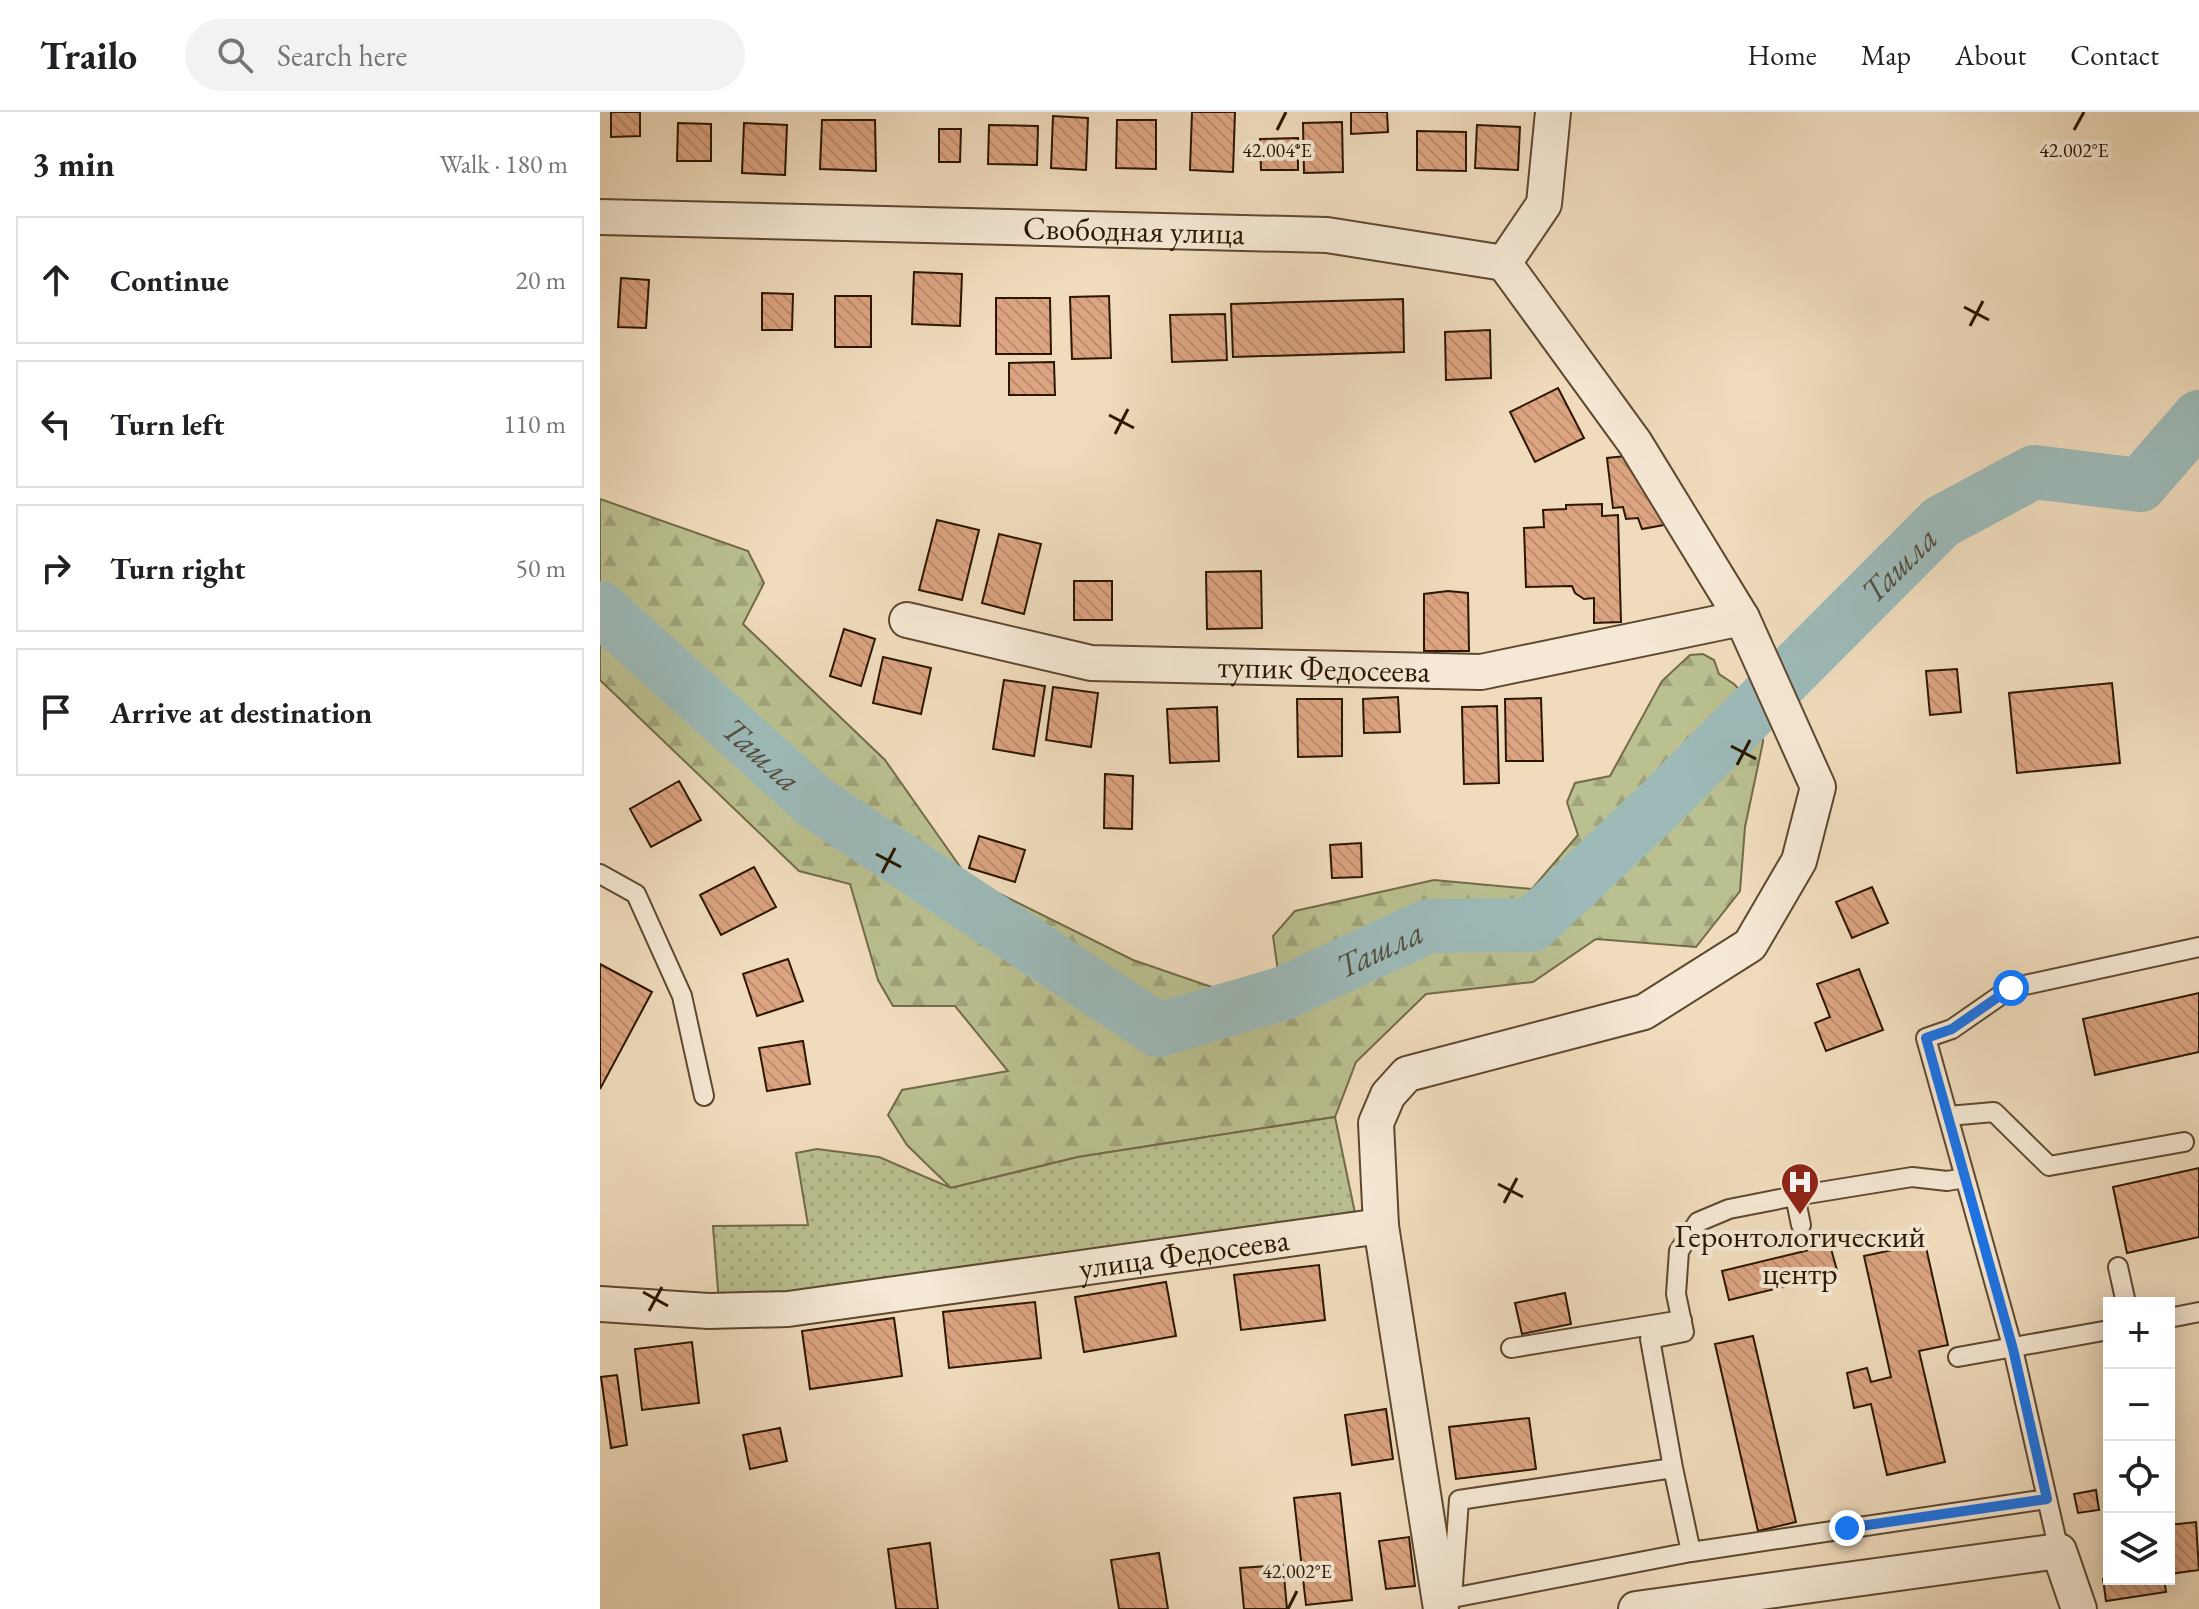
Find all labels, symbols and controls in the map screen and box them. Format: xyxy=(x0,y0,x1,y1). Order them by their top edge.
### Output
search box xyxy=(185,19,745,91)
text: Trailo xyxy=(40,31,137,80)
icon: search xyxy=(213,33,257,77)
text: Search here xyxy=(277,36,407,75)
text: Home xyxy=(1747,37,1817,73)
text: Map xyxy=(1861,37,1911,73)
text: About xyxy=(1955,37,2026,73)
text: Contact xyxy=(2070,37,2159,73)
text: 42.004°E xyxy=(1242,137,1312,163)
text: 42.002°E xyxy=(2039,137,2109,163)
text: 3 min xyxy=(32,142,115,186)
text: Walk · 180 m xyxy=(440,147,568,181)
street label: Свободная улица xyxy=(1022,206,1245,254)
icon: ahead xyxy=(34,258,78,302)
text: Continue xyxy=(110,261,229,300)
text: 20 m xyxy=(516,263,566,297)
icon: left xyxy=(34,402,78,446)
text: Turn left xyxy=(110,405,224,444)
text: 110 m xyxy=(503,407,566,441)
water label: Ташла xyxy=(1851,516,1947,613)
icon: right xyxy=(34,546,78,590)
text: Turn right xyxy=(110,549,246,588)
text: 50 m xyxy=(516,551,566,585)
street label: тупик Федосеева xyxy=(1217,645,1431,692)
icon: arrive xyxy=(34,690,78,734)
text: Arrive at destination xyxy=(110,693,372,732)
water label: Ташла xyxy=(713,707,811,801)
water label: Ташла xyxy=(1328,909,1430,988)
route start xyxy=(1993,970,2029,1006)
hospital icon: Геронтологический центр xyxy=(1779,1161,1821,1216)
place label: Геронтологический центр xyxy=(1674,1215,1926,1294)
street label: улица Федосеева xyxy=(1076,1218,1292,1289)
map controls xyxy=(2103,1297,2175,1585)
button: + xyxy=(2103,1297,2175,1369)
button: − xyxy=(2103,1369,2175,1441)
button: locate xyxy=(2103,1441,2175,1513)
route end xyxy=(1829,1510,1865,1546)
button: layers xyxy=(2103,1513,2175,1585)
text: 42.002°E xyxy=(1262,1558,1332,1584)

